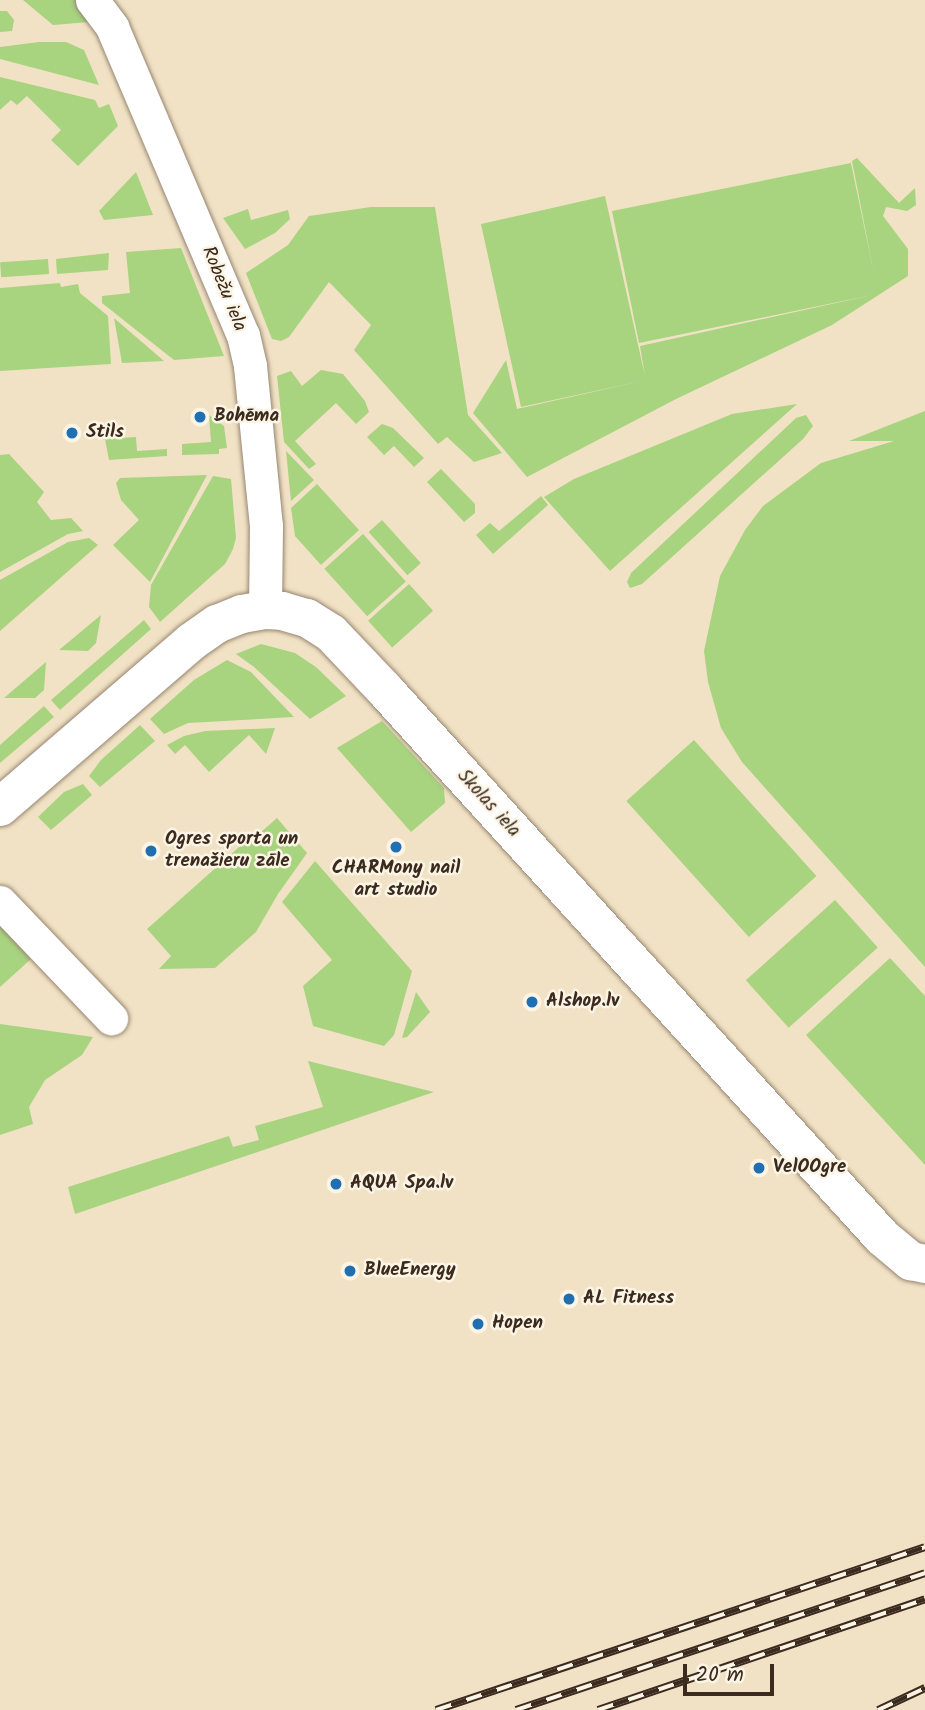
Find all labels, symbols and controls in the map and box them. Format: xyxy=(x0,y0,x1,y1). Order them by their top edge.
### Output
street label: Robežu iela xyxy=(196,243,250,335)
place label: Bohēma xyxy=(214,406,279,428)
marker: Bohēma xyxy=(192,409,208,425)
place label: Stils xyxy=(86,422,124,444)
marker: Stils xyxy=(64,425,80,441)
street label: Skolas iela xyxy=(452,765,524,843)
place label: Ogres sporta un trenažieru zāle xyxy=(165,829,298,873)
marker: CHARMony nail art studio xyxy=(388,839,404,855)
marker: Ogres sporta un trenažieru zāle xyxy=(143,843,159,859)
place label: CHARMony nail art studio xyxy=(332,858,460,902)
place label: Alshop.lv xyxy=(546,991,619,1013)
marker: Alshop.lv xyxy=(524,994,540,1010)
place label: VelOOgre xyxy=(773,1157,846,1179)
marker: VelOOgre xyxy=(751,1160,767,1176)
place label: AQUA Spa.lv xyxy=(350,1173,453,1195)
marker: AQUA Spa.lv xyxy=(328,1176,344,1192)
place label: BlueEnergy xyxy=(364,1260,456,1282)
marker: BlueEnergy xyxy=(342,1263,358,1279)
place label: AL Fitness xyxy=(583,1288,674,1310)
marker: AL Fitness xyxy=(561,1291,577,1307)
place label: Hopen xyxy=(492,1313,543,1335)
marker: Hopen xyxy=(470,1316,486,1332)
scale bar xyxy=(687,1650,778,1694)
text: 20 m xyxy=(696,1659,744,1692)

